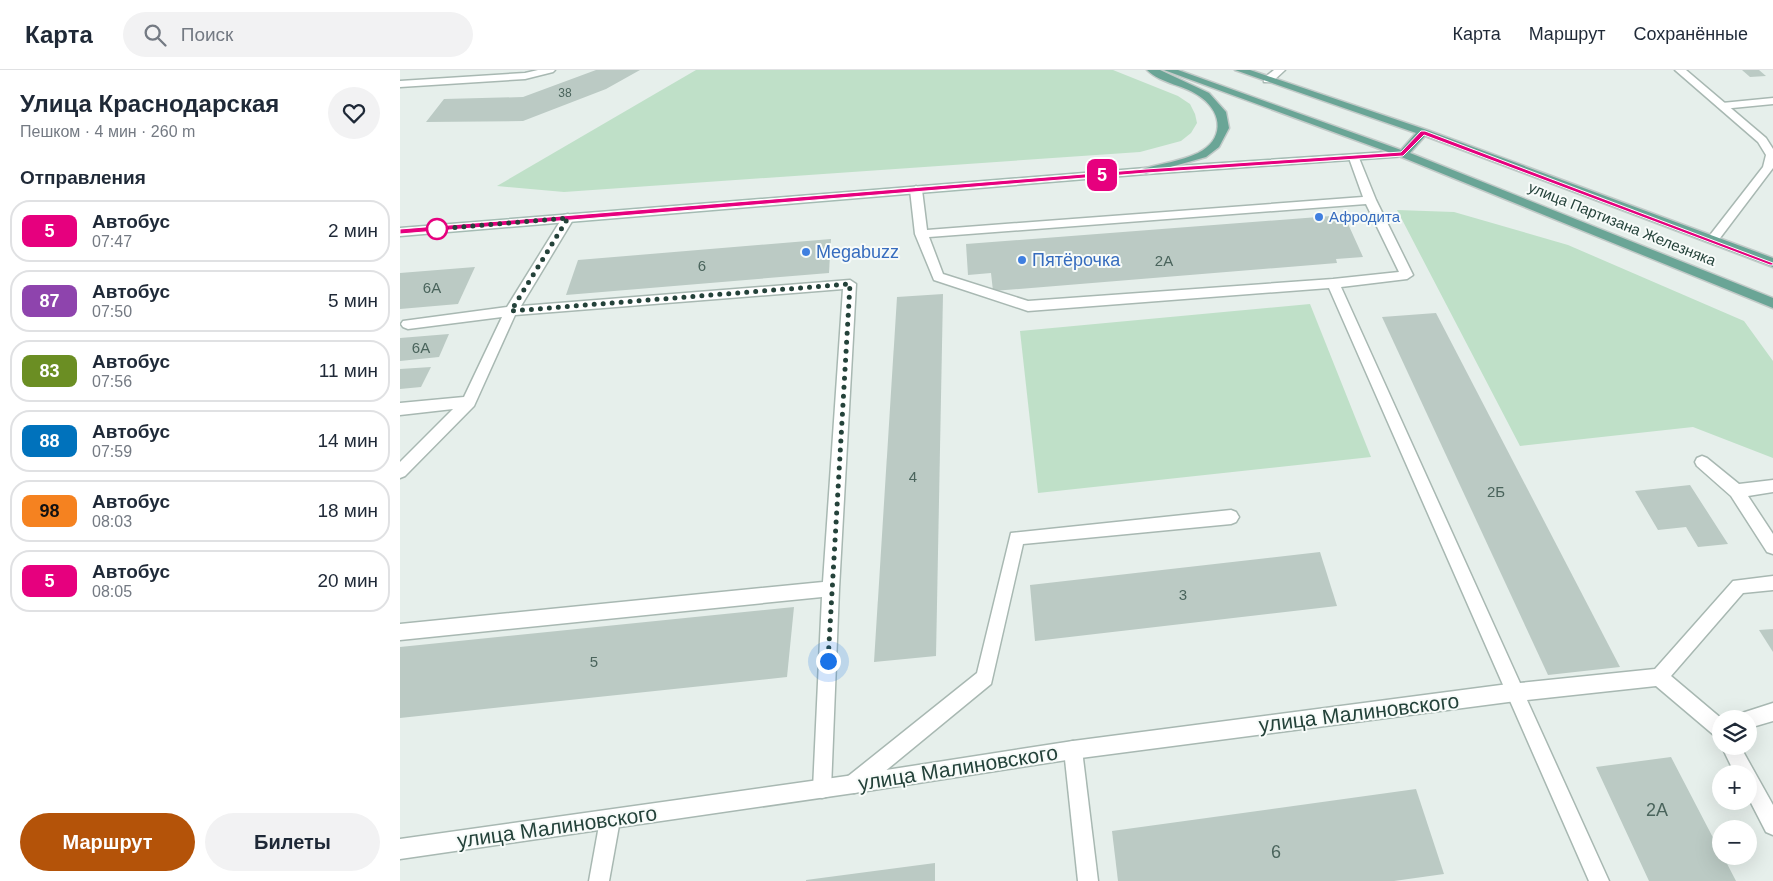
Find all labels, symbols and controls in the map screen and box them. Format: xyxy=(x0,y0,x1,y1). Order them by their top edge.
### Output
search box xyxy=(123,12,473,57)
text: Карта xyxy=(25,21,93,48)
icon: search xyxy=(141,21,169,49)
text: Поиск xyxy=(181,24,233,45)
text: Карта xyxy=(1453,24,1501,44)
text: Маршрут xyxy=(1529,24,1605,44)
text: Сохранённые xyxy=(1633,24,1748,44)
house number: 38 xyxy=(558,86,572,100)
button: heart xyxy=(328,87,380,139)
text: Улица Краснодарская xyxy=(20,90,279,117)
text: Пешком · 4 мин · 260 m xyxy=(20,123,195,140)
line badge: 5 xyxy=(1086,159,1118,191)
text: 5 xyxy=(1097,165,1107,185)
text: Отправления xyxy=(20,167,146,188)
street label: улица Партизана Железняка xyxy=(1526,178,1719,269)
place label: Афродита xyxy=(1329,208,1401,225)
text: Автобус xyxy=(92,211,170,232)
marker: Афродита xyxy=(1313,211,1325,223)
unlabelled marker xyxy=(426,218,448,240)
text: 2 мин xyxy=(328,220,378,241)
text: 5 xyxy=(44,221,55,241)
text: 07:47 xyxy=(92,233,132,250)
place label: Megabuzz xyxy=(816,242,899,262)
marker: Megabuzz xyxy=(800,246,812,258)
place label: Пятёрочка xyxy=(1032,250,1121,270)
house number: 2А xyxy=(1155,252,1173,269)
marker: Пятёрочка xyxy=(1016,254,1028,266)
house number: 6 xyxy=(698,257,706,274)
house number: 6А xyxy=(423,279,441,296)
text: Автобус xyxy=(92,281,170,302)
text: 5 мин xyxy=(328,290,378,311)
text: 87 xyxy=(39,291,60,311)
text: 07:50 xyxy=(92,303,132,320)
house number: 6А xyxy=(412,339,430,356)
text: Автобус xyxy=(92,351,170,372)
text: 11 мин xyxy=(319,360,378,381)
text: 83 xyxy=(39,361,60,381)
text: 07:56 xyxy=(92,373,132,390)
text: Автобус xyxy=(92,421,170,442)
text: 14 мин xyxy=(317,430,378,451)
text: 88 xyxy=(39,431,60,451)
text: 07:59 xyxy=(92,443,132,460)
house number: 4 xyxy=(909,468,917,485)
house number: 2Б xyxy=(1487,483,1505,500)
text: Автобус xyxy=(92,491,170,512)
text: 18 мин xyxy=(317,500,378,521)
text: 98 xyxy=(39,501,60,521)
text: 08:03 xyxy=(92,513,132,530)
text: Автобус xyxy=(92,561,170,582)
text: 20 мин xyxy=(317,570,378,591)
text: 5 xyxy=(44,571,55,591)
text: 08:05 xyxy=(92,583,132,600)
house number: 3 xyxy=(1179,586,1187,603)
your location xyxy=(816,649,841,674)
house number: 5 xyxy=(590,653,598,670)
street label: улица Малиновского xyxy=(1257,689,1460,736)
map controls xyxy=(1712,710,1757,865)
button: layers xyxy=(1712,710,1757,755)
street label: улица Малиновского xyxy=(857,740,1059,795)
button: + xyxy=(1712,765,1757,810)
house number: 2А xyxy=(1646,800,1668,820)
street label: улица Малиновского xyxy=(455,801,658,852)
button: Маршрут xyxy=(20,813,195,871)
button: Билеты xyxy=(205,813,380,871)
button: − xyxy=(1712,820,1757,865)
house number: 6 xyxy=(1271,842,1281,862)

